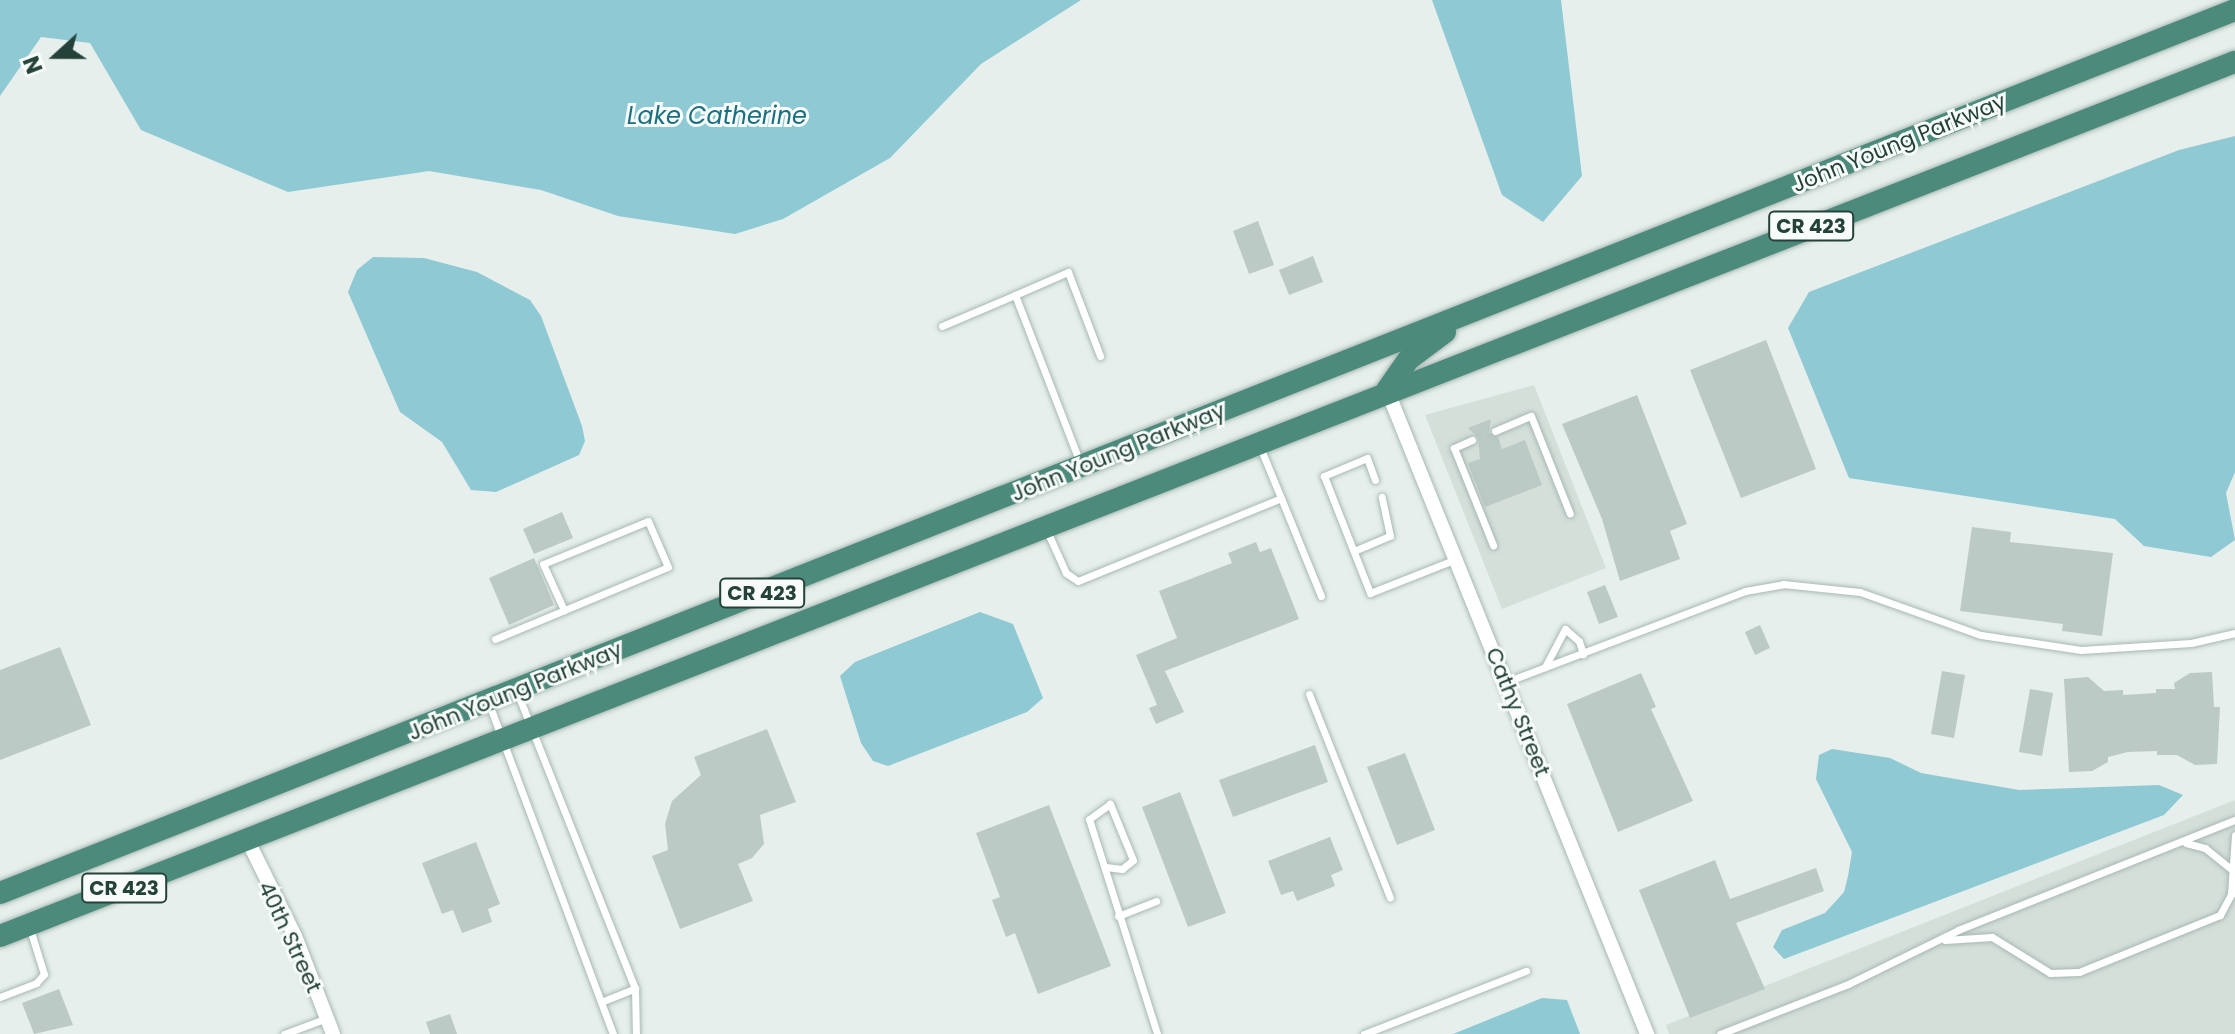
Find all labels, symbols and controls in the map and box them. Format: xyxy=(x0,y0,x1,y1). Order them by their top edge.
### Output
north arrow xyxy=(16,16,96,96)
text: N xyxy=(16,52,51,78)
street label: John Young Parkway xyxy=(1788,88,2010,198)
water label: Lake Catherine xyxy=(627,102,807,130)
road number: CR 423 xyxy=(1767,210,1855,242)
street label: John Young Parkway xyxy=(1007,397,1229,507)
road number: CR 423 xyxy=(718,577,806,609)
street label: John Young Parkway xyxy=(404,636,626,746)
street label: Cathy Street xyxy=(1480,644,1556,780)
road number: CR 423 xyxy=(80,872,168,904)
street label: 40th Street xyxy=(253,877,327,997)

